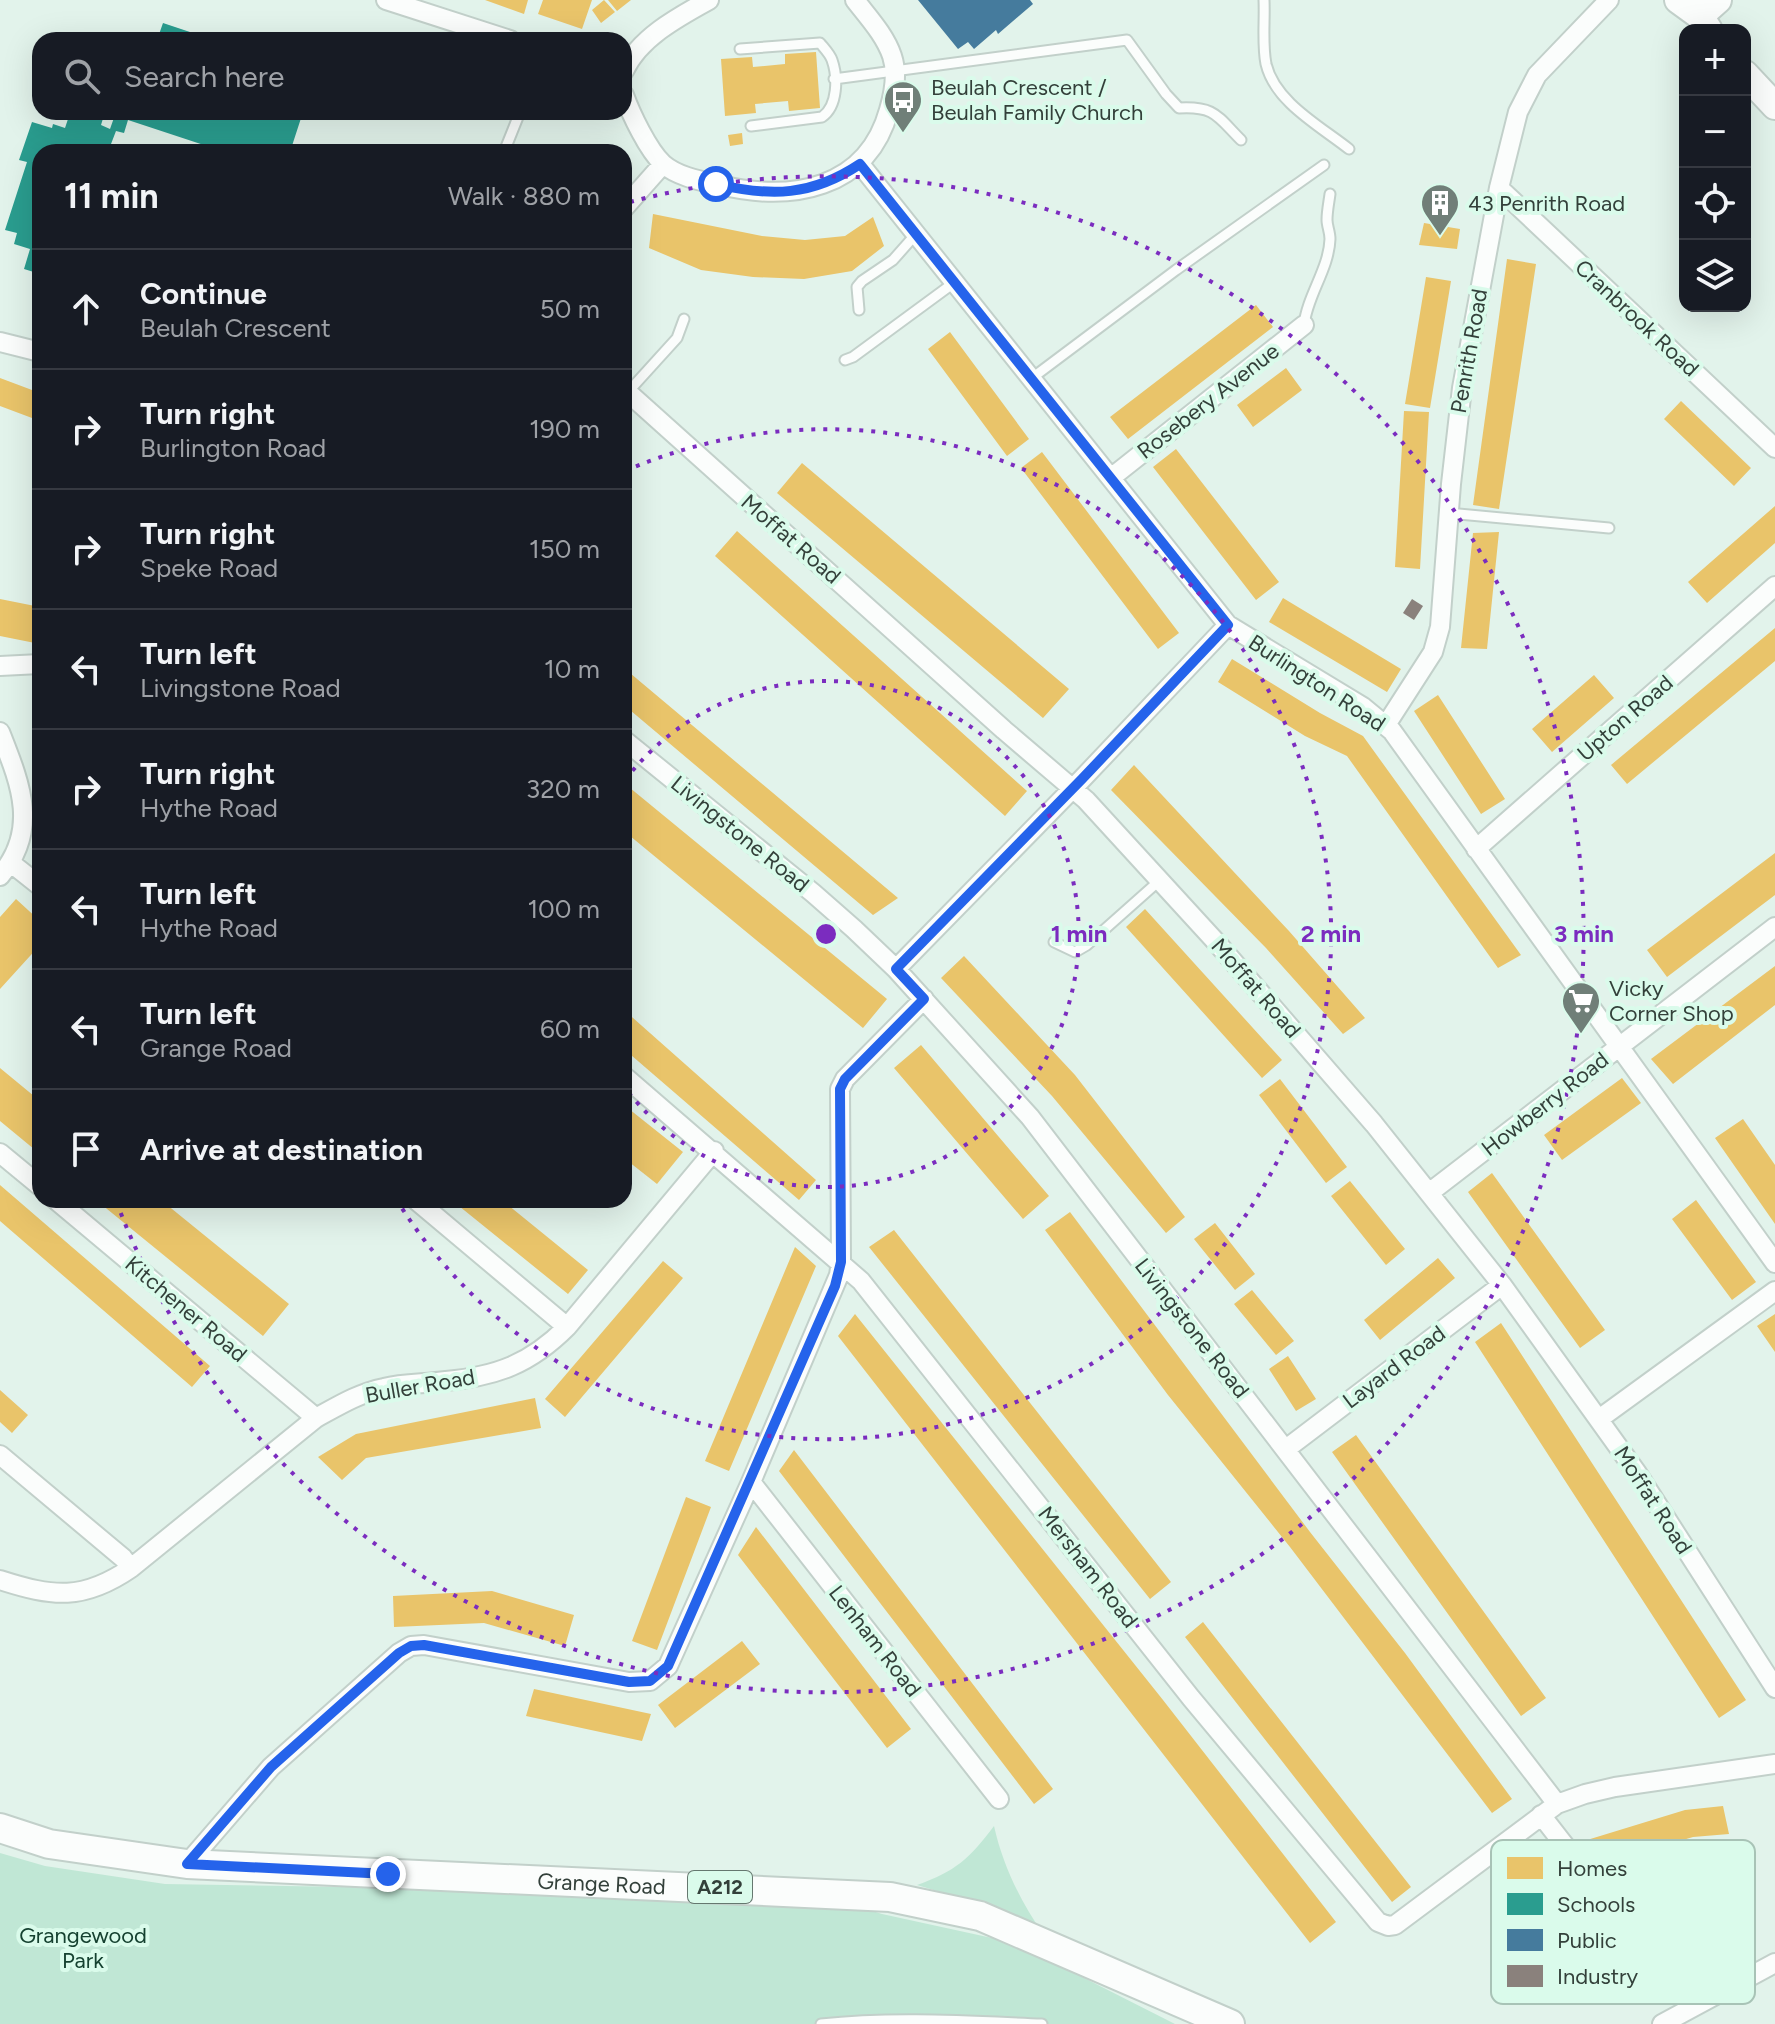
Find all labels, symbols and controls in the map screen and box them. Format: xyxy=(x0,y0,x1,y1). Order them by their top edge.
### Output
map controls xyxy=(1679,24,1751,312)
button: + xyxy=(1679,24,1751,96)
search box xyxy=(32,32,632,120)
icon: search xyxy=(60,54,104,98)
text: Search here xyxy=(124,58,284,95)
place label: Beulah Crescent / Beulah Family Church xyxy=(931,74,1143,126)
bus stop icon: Beulah Crescent / Beulah Family Church xyxy=(882,79,924,134)
button: − xyxy=(1679,96,1751,168)
route start xyxy=(698,166,734,202)
button: locate xyxy=(1679,168,1751,240)
text: 11 min xyxy=(64,176,159,217)
text: Walk · 880 m xyxy=(448,180,600,212)
building icon: 43 Penrith Road xyxy=(1419,182,1461,237)
place label: 43 Penrith Road xyxy=(1468,190,1625,217)
button: layers xyxy=(1679,240,1751,312)
street label: Cranbrook Road xyxy=(1570,254,1704,382)
text: Continue xyxy=(140,275,267,312)
icon: ahead xyxy=(64,287,108,331)
street label: Penrith Road xyxy=(1445,287,1493,415)
text: 50 m xyxy=(540,293,600,325)
text: Beulah Crescent xyxy=(140,312,331,344)
street label: Rosebery Avenue xyxy=(1132,337,1284,465)
text: Turn right xyxy=(140,395,275,432)
icon: right xyxy=(64,407,108,451)
text: 190 m xyxy=(529,413,600,445)
text: Burlington Road xyxy=(140,432,326,464)
street label: Moffat Road xyxy=(736,488,846,590)
text: Turn right xyxy=(140,515,275,552)
icon: right xyxy=(64,527,108,571)
text: 150 m xyxy=(529,533,600,565)
text: Speke Road xyxy=(140,552,278,584)
street label: Burlington Road xyxy=(1244,629,1390,737)
text: Turn left xyxy=(140,635,257,672)
icon: left xyxy=(64,647,108,691)
text: 10 m xyxy=(544,653,600,685)
street label: Upton Road xyxy=(1572,669,1678,767)
text: Livingstone Road xyxy=(140,672,341,704)
text: Turn right xyxy=(140,755,275,792)
icon: right xyxy=(64,767,108,811)
street label: Livingstone Road xyxy=(665,770,815,898)
text: 320 m xyxy=(526,773,600,805)
text: Hythe Road xyxy=(140,792,278,824)
text: Turn left xyxy=(140,875,257,912)
icon: left xyxy=(64,887,108,931)
text: 100 m xyxy=(527,893,600,925)
text: Hythe Road xyxy=(140,912,278,944)
text: 1 min xyxy=(1051,919,1107,948)
text: 2 min xyxy=(1301,919,1361,948)
text: 3 min xyxy=(1554,919,1614,948)
centre of rings xyxy=(812,920,840,948)
street label: Moffat Road xyxy=(1205,933,1307,1043)
place label: Vicky Corner Shop xyxy=(1609,975,1734,1027)
supermarket icon: Vicky Corner Shop xyxy=(1560,980,1602,1035)
text: Turn left xyxy=(140,995,257,1032)
icon: left xyxy=(64,1007,108,1051)
text: 60 m xyxy=(540,1013,600,1045)
text: Grange Road xyxy=(140,1032,292,1064)
street label: Howberry Road xyxy=(1476,1046,1614,1162)
icon: arrive xyxy=(64,1127,108,1171)
text: Arrive at destination xyxy=(140,1131,423,1168)
street label: Kitchener Road xyxy=(120,1250,252,1368)
street label: Livingstone Road xyxy=(1129,1253,1255,1403)
street label: Layard Road xyxy=(1337,1320,1451,1414)
street label: Buller Road xyxy=(363,1363,477,1409)
street label: Moffat Road xyxy=(1608,1441,1698,1559)
street label: Mersham Road xyxy=(1032,1501,1144,1633)
street label: Lenham Road xyxy=(823,1580,927,1702)
legend xyxy=(1491,1840,1755,2004)
text: Homes xyxy=(1557,1855,1627,1882)
route end xyxy=(370,1856,406,1892)
street label: Grange Road xyxy=(537,1867,666,1900)
road number: A212 xyxy=(688,1871,752,1903)
text: Schools xyxy=(1557,1891,1635,1918)
park label: Grangewood Park xyxy=(19,1922,147,1974)
text: Public xyxy=(1557,1927,1617,1954)
text: Industry xyxy=(1557,1963,1638,1990)

